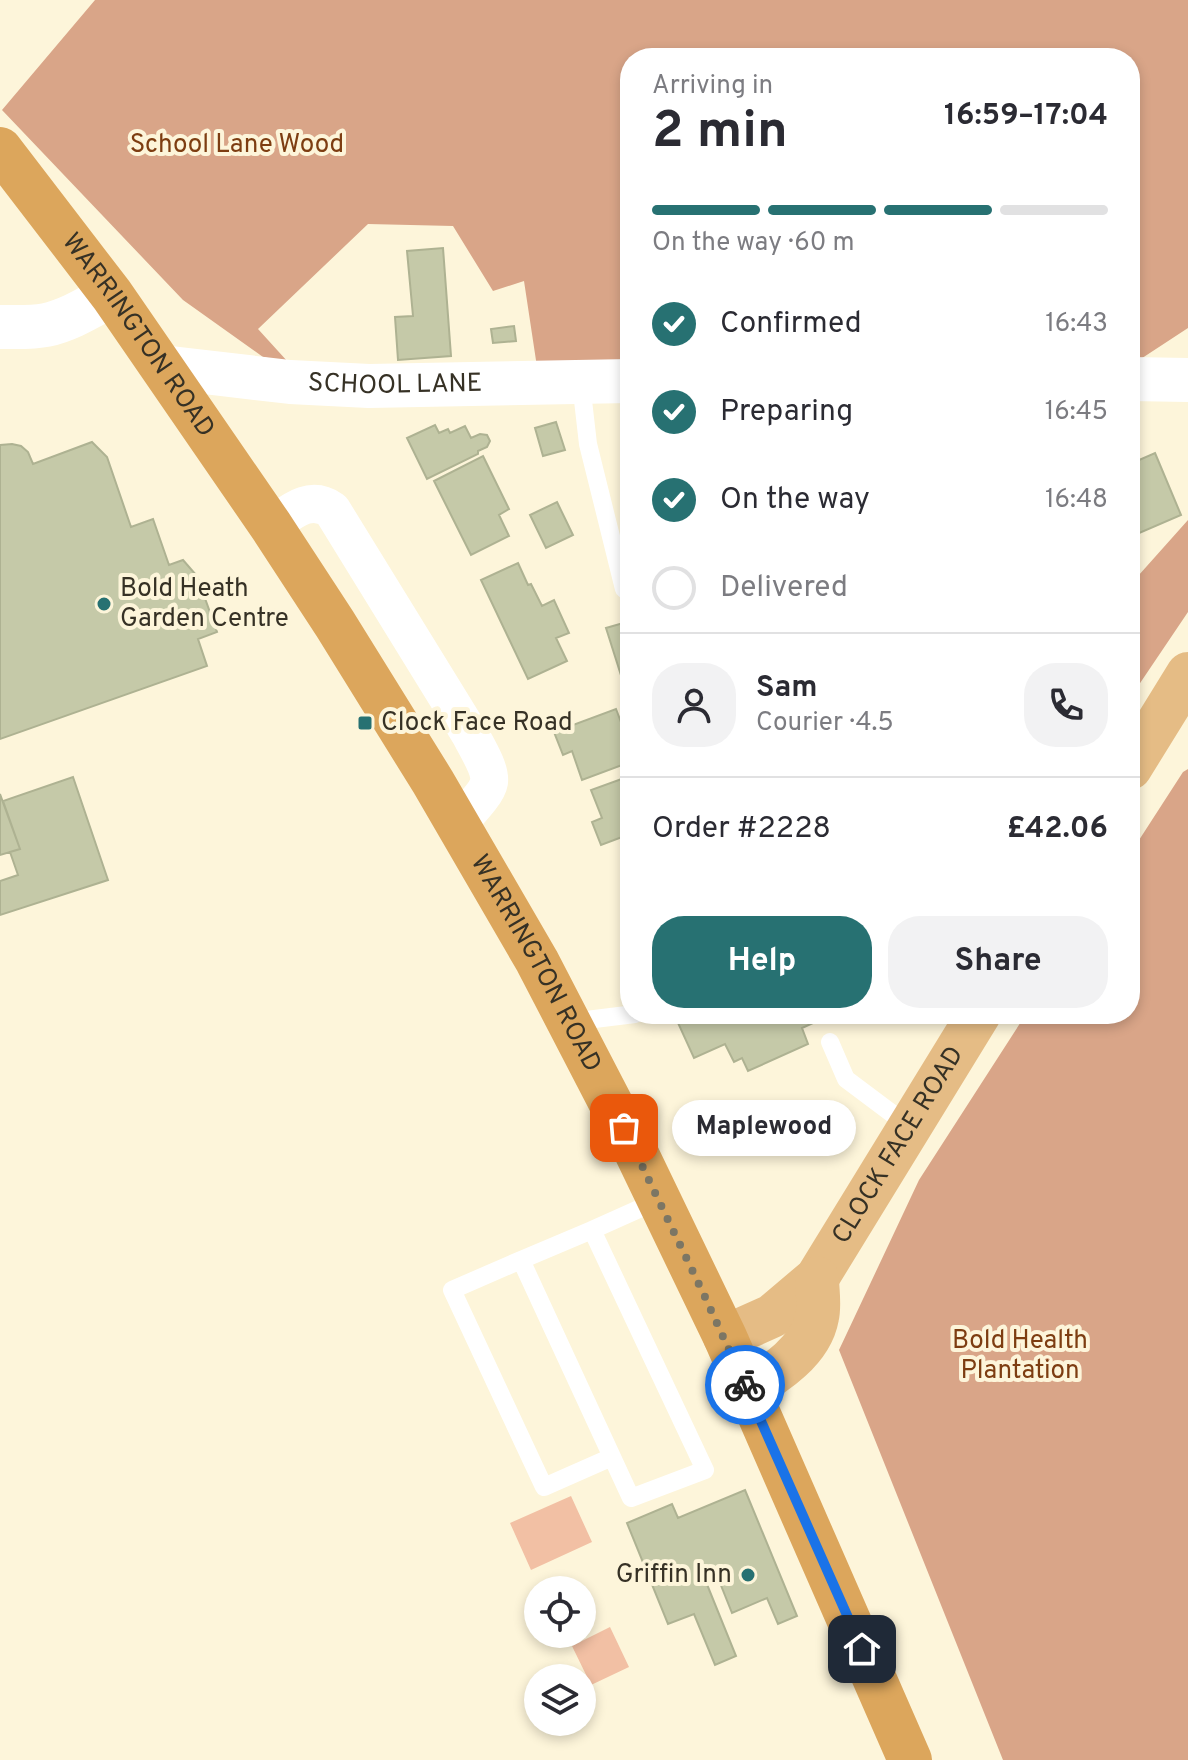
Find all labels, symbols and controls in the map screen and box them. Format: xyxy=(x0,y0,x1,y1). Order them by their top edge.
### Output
text: Arriving in xyxy=(652,70,773,103)
text: 16:59–17:04 xyxy=(944,98,1108,135)
text: 2 min xyxy=(652,100,788,166)
park label: School Lane Wood xyxy=(130,129,344,162)
street label: WARRINGTON ROAD xyxy=(54,227,222,444)
text: On the way · 60 m xyxy=(652,227,855,260)
icon: check xyxy=(652,302,696,346)
text: Confirmed xyxy=(720,306,862,343)
text: 16:43 xyxy=(1045,308,1108,341)
street label: SCHOOL LANE xyxy=(307,366,482,403)
icon: check xyxy=(652,390,696,434)
text: Preparing xyxy=(720,394,853,431)
text: 16:45 xyxy=(1045,396,1108,429)
icon: check xyxy=(652,478,696,522)
text: On the way xyxy=(720,482,870,519)
text: 16:48 xyxy=(1045,484,1108,517)
text: Delivered xyxy=(720,570,848,607)
place label: Bold Heath Garden Centre xyxy=(120,573,289,636)
marker: Bold Heath Garden Centre xyxy=(95,595,113,613)
button: person xyxy=(652,663,736,747)
button: phone xyxy=(1024,663,1108,747)
text: Sam xyxy=(756,670,818,707)
place label: Clock Face Road xyxy=(381,707,573,740)
text: Courier · 4.5 xyxy=(756,707,894,740)
marker: Clock Face Road xyxy=(356,714,374,732)
text: Order #2228 xyxy=(652,811,831,848)
text: £42.06 xyxy=(1007,811,1108,848)
street label: WARRINGTON ROAD xyxy=(462,849,608,1078)
button: Help xyxy=(652,916,872,1008)
button: Share xyxy=(888,916,1108,1008)
street label: CLOCK FACE ROAD xyxy=(825,1040,972,1250)
pin xyxy=(590,1094,658,1162)
callout: Maplewood xyxy=(672,1100,856,1156)
icon: bag xyxy=(602,1106,646,1150)
text: Maplewood xyxy=(696,1111,832,1144)
park label: Bold Health Plantation xyxy=(952,1325,1088,1388)
courier xyxy=(705,1345,785,1425)
icon: bike xyxy=(723,1363,767,1407)
place label: Griffin Inn xyxy=(616,1559,732,1592)
marker: Griffin Inn xyxy=(739,1566,757,1584)
map controls xyxy=(524,1576,596,1736)
button: locate xyxy=(524,1576,596,1648)
pin xyxy=(828,1615,896,1683)
icon: home xyxy=(840,1627,884,1671)
button: layers xyxy=(524,1664,596,1736)

